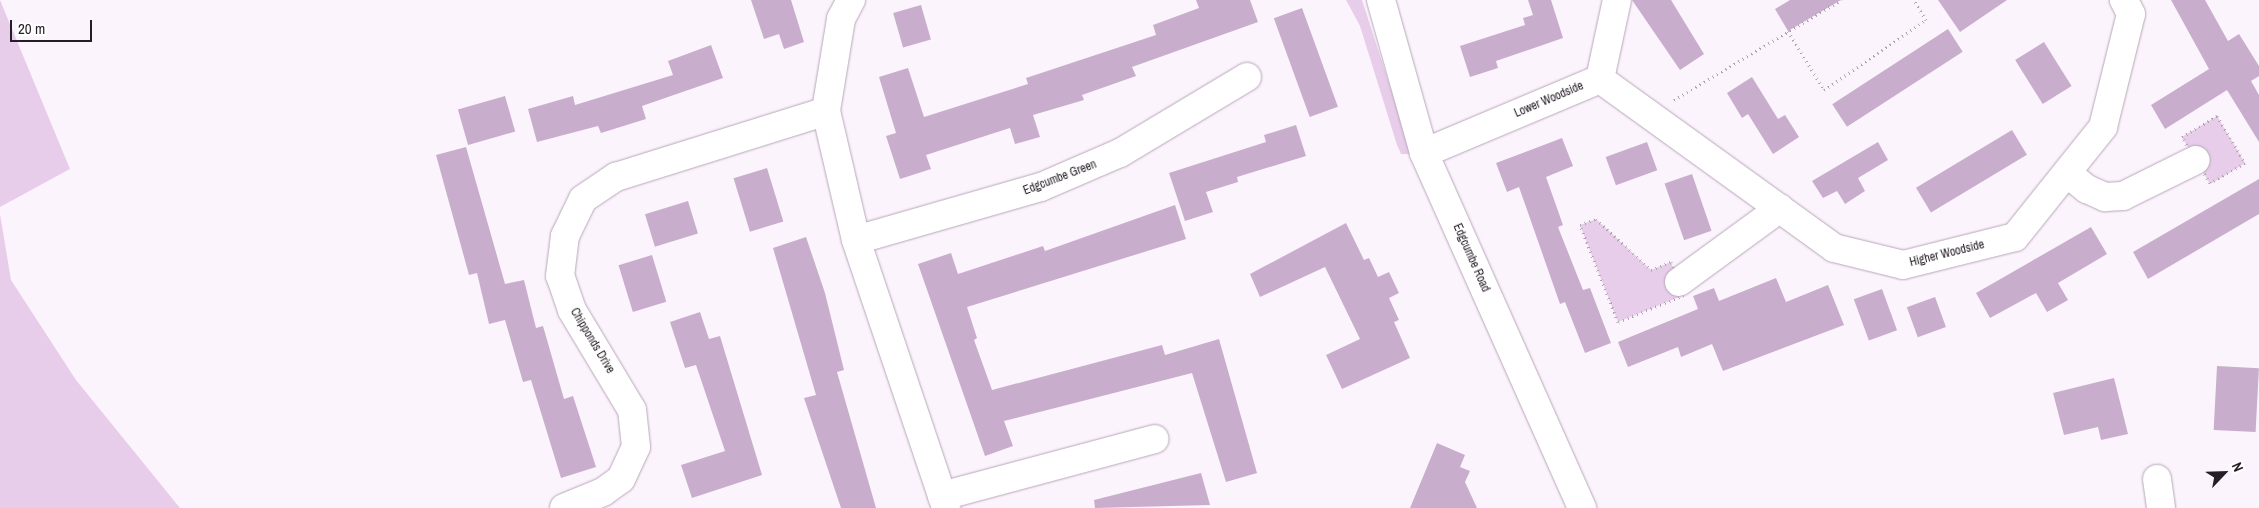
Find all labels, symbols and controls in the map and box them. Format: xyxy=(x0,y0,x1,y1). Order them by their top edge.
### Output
scale bar xyxy=(12,10,95,42)
text: 20 m xyxy=(18,18,45,39)
street label: Lower Woodside xyxy=(1512,79,1586,121)
street label: Edgcumbe Green xyxy=(1021,157,1099,199)
street label: Edgcumbe Road xyxy=(1450,222,1492,294)
street label: Higher Woodside xyxy=(1908,238,1986,270)
street label: Chipponds Drive xyxy=(567,306,617,376)
north arrow xyxy=(2199,448,2249,498)
text: N xyxy=(2228,459,2248,474)

